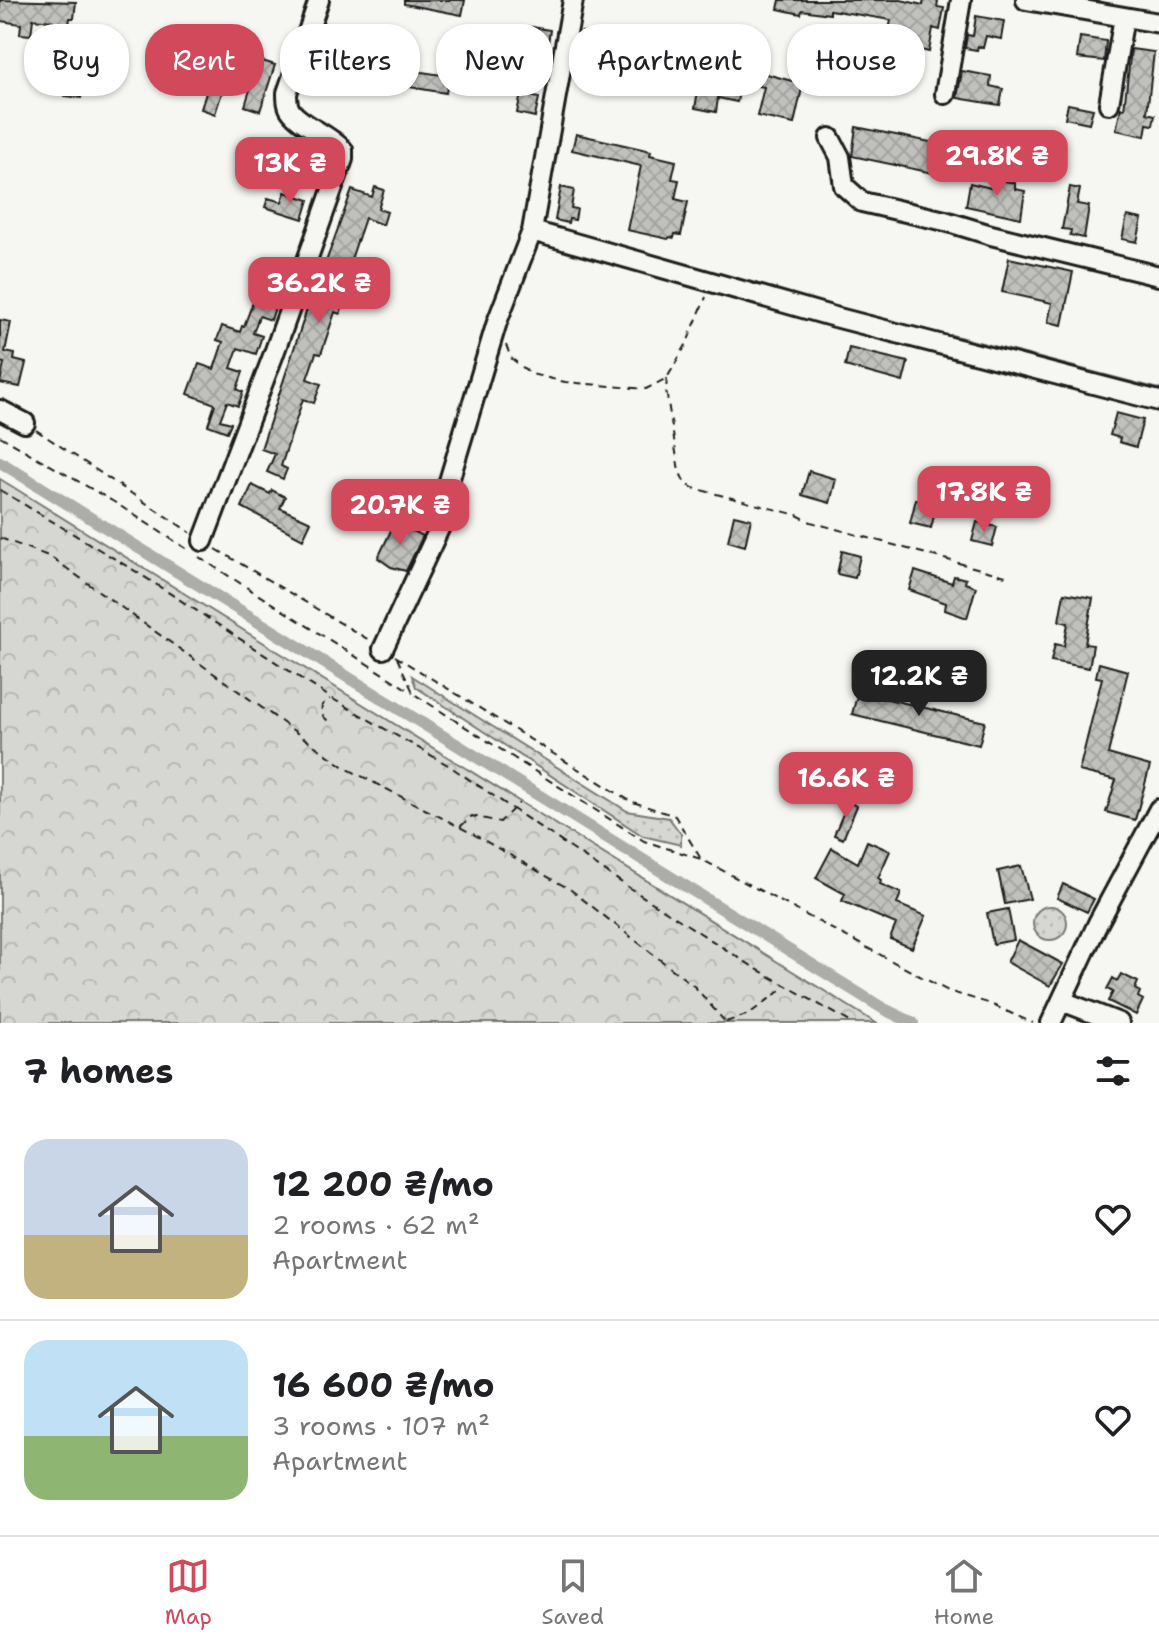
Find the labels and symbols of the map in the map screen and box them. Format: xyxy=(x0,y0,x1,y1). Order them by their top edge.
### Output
pin: 29.8K ₴ xyxy=(923,130,1071,198)
pin: 13K ₴ xyxy=(234,137,346,205)
pin: 36.2K ₴ xyxy=(245,257,393,325)
pin: 17.8K ₴ xyxy=(910,466,1058,534)
pin: 20.7K ₴ xyxy=(326,479,474,547)
pin: 12.2K ₴ xyxy=(845,650,993,718)
pin: 16.6K ₴ xyxy=(772,752,920,820)

